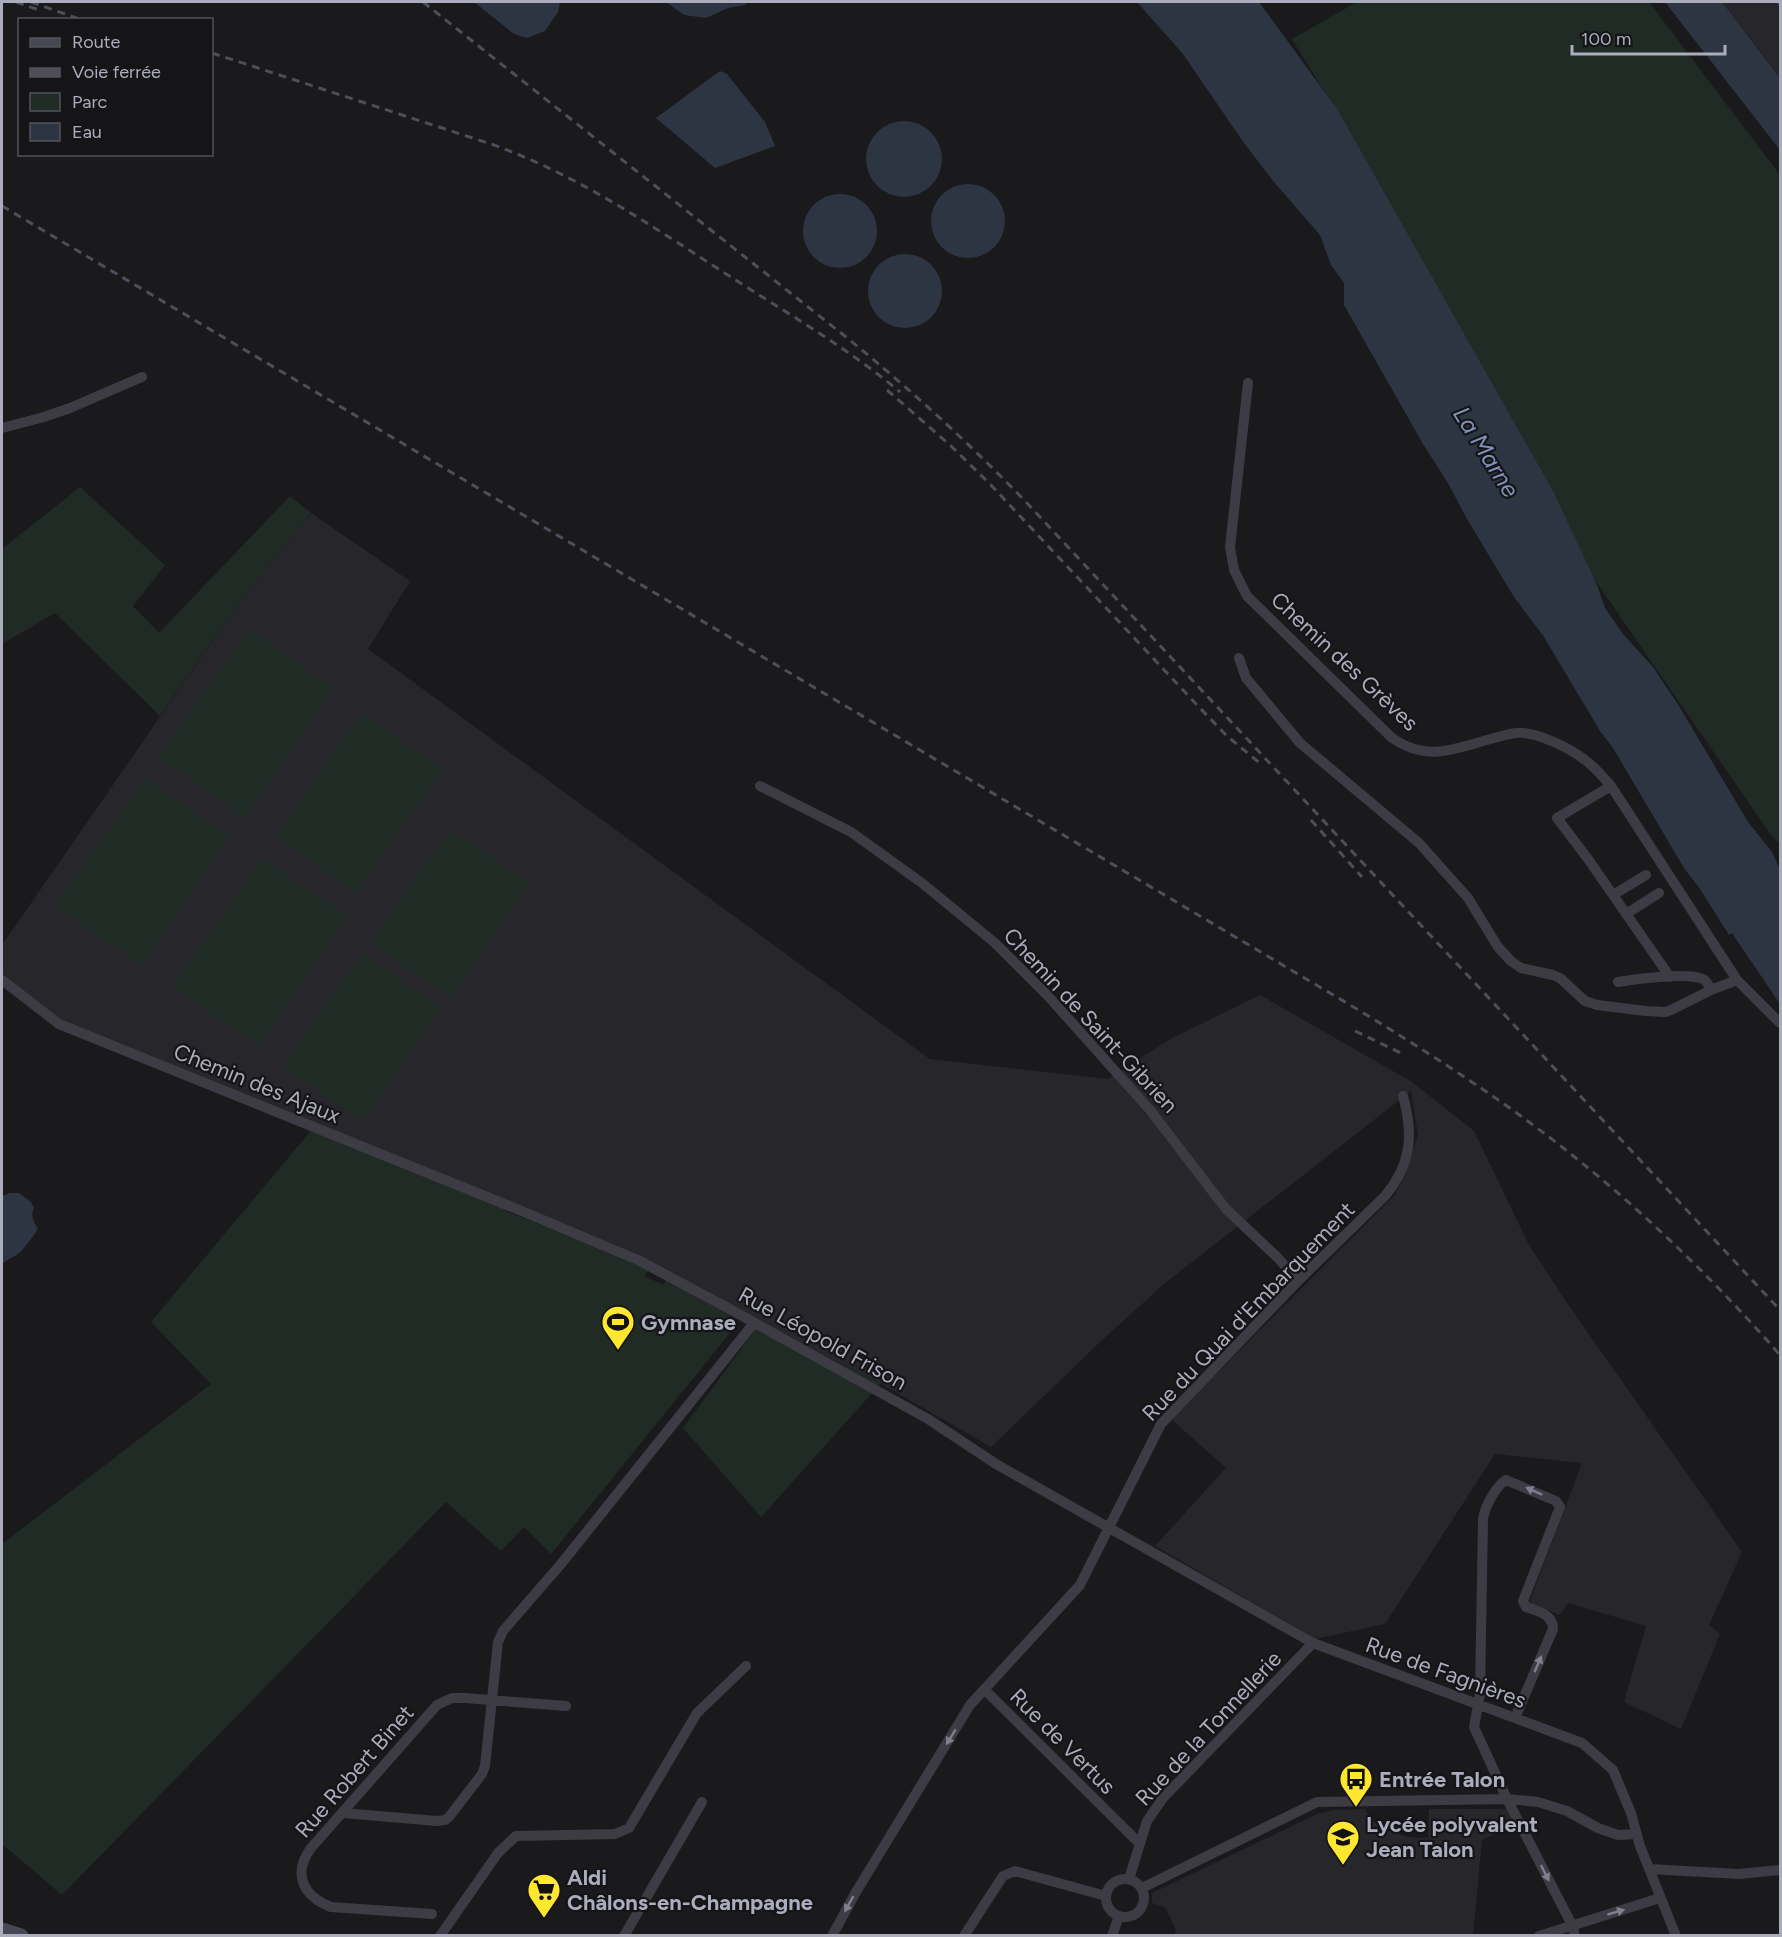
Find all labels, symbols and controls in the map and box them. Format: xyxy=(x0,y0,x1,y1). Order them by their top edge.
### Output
legend xyxy=(18,18,213,156)
scale bar xyxy=(1572,18,1725,56)
text: 100 m xyxy=(1581,28,1631,50)
text: Route xyxy=(72,31,121,53)
text: Voie ferrée xyxy=(72,61,161,83)
text: Parc xyxy=(72,91,108,113)
text: Eau xyxy=(72,121,102,143)
water label: La Marne xyxy=(1447,401,1526,502)
street label: Chemin des Grèves xyxy=(1265,586,1424,737)
street label: Chemin de Saint-Gibrien xyxy=(998,922,1183,1118)
street label: Chemin des Ajaux xyxy=(170,1038,344,1129)
street label: Rue du Quai d'Embarquement xyxy=(1136,1196,1360,1427)
street label: Rue Léopold Frison xyxy=(734,1281,912,1396)
sports icon: Gymnase xyxy=(600,1304,636,1351)
place label: Gymnase xyxy=(641,1309,736,1336)
one-way arrow xyxy=(1526,1487,1543,1496)
street label: Rue de Fagnières xyxy=(1362,1631,1530,1714)
street label: Rue de la Tonnellerie xyxy=(1130,1645,1287,1811)
one-way arrow xyxy=(1533,1655,1543,1673)
street label: Rue de Vertus xyxy=(1004,1683,1121,1800)
street label: Rue Robert Binet xyxy=(289,1699,419,1843)
one-way arrow xyxy=(945,1729,956,1745)
bus stop icon: Entrée Talon xyxy=(1338,1761,1374,1808)
place label: Entrée Talon xyxy=(1379,1766,1505,1793)
place label: Lycée polyvalent Jean Talon xyxy=(1366,1811,1538,1863)
school or university icon: Lycée polyvalent Jean Talon xyxy=(1325,1819,1361,1866)
place label: Aldi Châlons-en-Champagne xyxy=(567,1864,813,1916)
one-way arrow xyxy=(1541,1865,1550,1882)
supermarket icon: Aldi Châlons-en-Champagne xyxy=(526,1872,562,1919)
one-way arrow xyxy=(844,1896,854,1913)
one-way arrow xyxy=(1607,1907,1625,1916)

